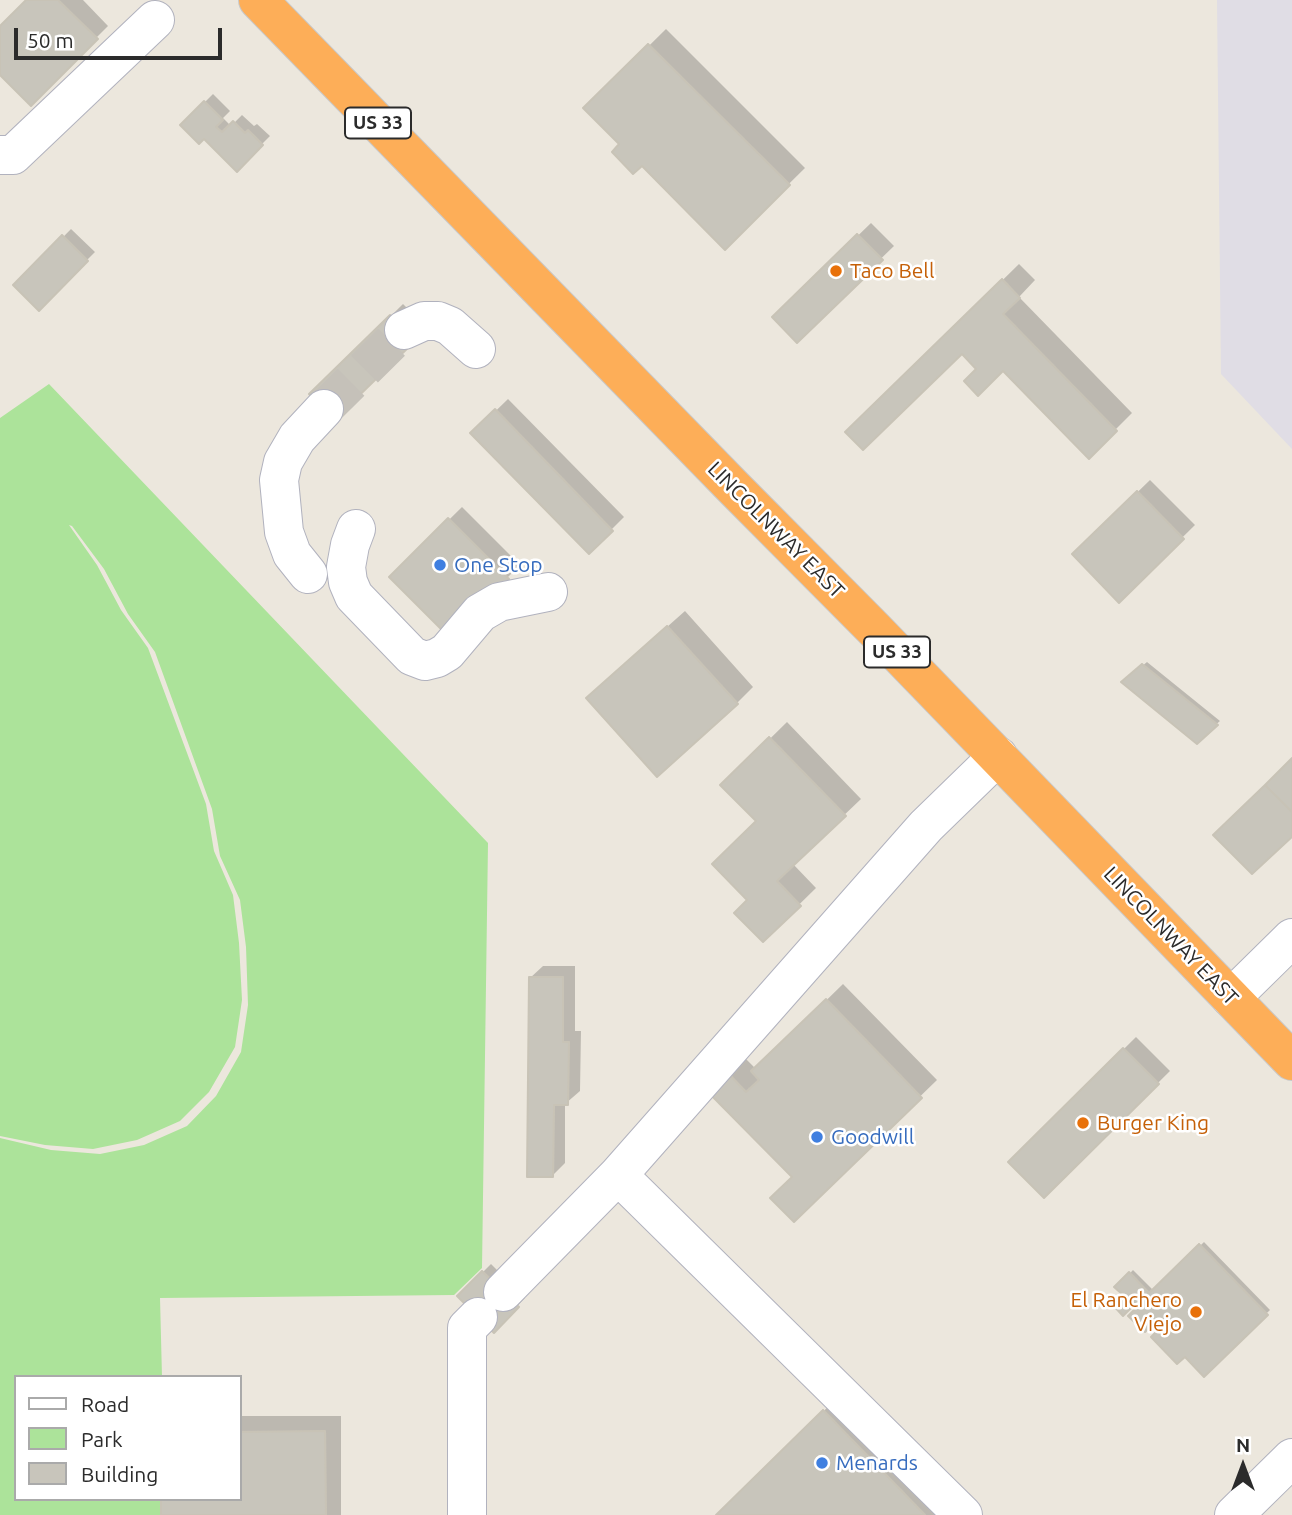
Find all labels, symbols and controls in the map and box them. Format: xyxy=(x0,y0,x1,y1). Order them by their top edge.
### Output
scale bar xyxy=(18,14,226,58)
text: 50 m xyxy=(27,28,74,52)
road number: US 33 xyxy=(345,108,411,139)
place label: Taco Bell xyxy=(850,258,934,284)
marker: Taco Bell xyxy=(828,263,844,279)
street label: LINCOLNWAY EAST xyxy=(702,456,850,604)
place label: One Stop xyxy=(454,552,542,578)
marker: One Stop xyxy=(432,557,448,573)
road number: US 33 xyxy=(864,636,930,667)
street label: LINCOLNWAY EAST xyxy=(1098,862,1244,1010)
place label: Burger King xyxy=(1097,1110,1209,1136)
marker: Burger King xyxy=(1075,1115,1091,1131)
place label: Goodwill xyxy=(831,1124,914,1150)
marker: Goodwill xyxy=(809,1129,825,1145)
place label: El Ranchero Viejo xyxy=(1071,1287,1182,1337)
marker: El Ranchero Viejo xyxy=(1188,1304,1204,1320)
legend xyxy=(14,1375,242,1501)
text: Road xyxy=(81,1392,129,1416)
text: Park xyxy=(81,1427,123,1451)
north arrow xyxy=(1208,1431,1278,1501)
text: N xyxy=(1236,1434,1250,1456)
place label: Menards xyxy=(836,1450,918,1476)
marker: Menards xyxy=(814,1455,830,1471)
text: Building xyxy=(81,1462,158,1486)

